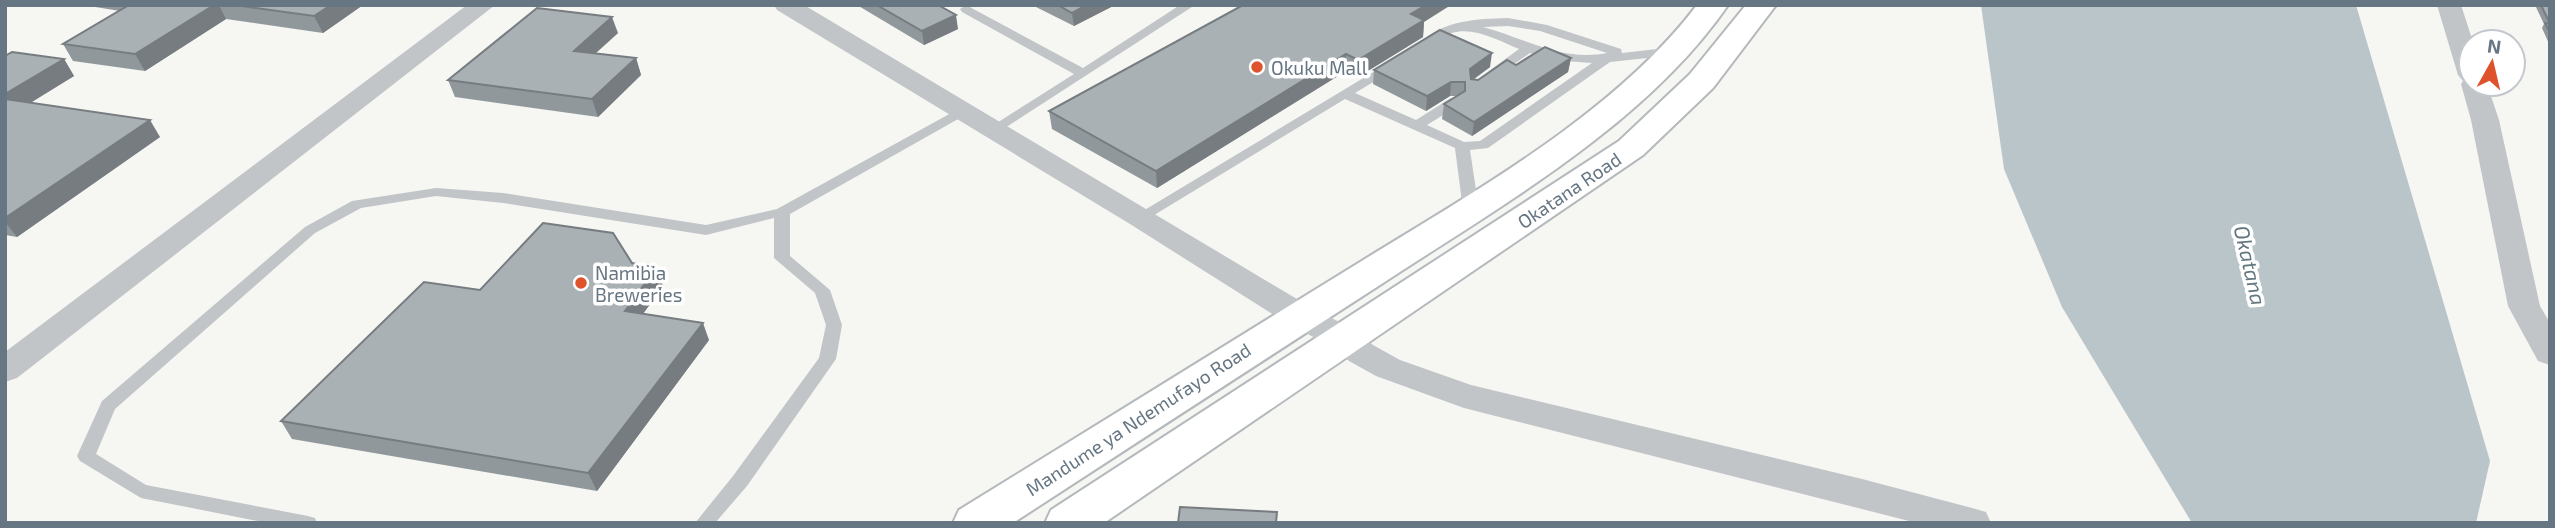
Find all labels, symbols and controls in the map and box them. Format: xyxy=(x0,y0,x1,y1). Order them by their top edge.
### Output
north arrow xyxy=(2457,28,2527,98)
text: N xyxy=(2486,33,2503,58)
place label: Okuku Mall xyxy=(1271,56,1368,79)
marker: Okuku Mall xyxy=(1249,59,1265,75)
street label: Okatana Road xyxy=(1513,147,1625,233)
water label: Okatana xyxy=(2230,223,2272,307)
place label: Namibia Breweries xyxy=(595,261,682,306)
marker: Namibia Breweries xyxy=(573,275,589,291)
street label: Mandume ya Ndemufayo Road xyxy=(1021,338,1255,500)

